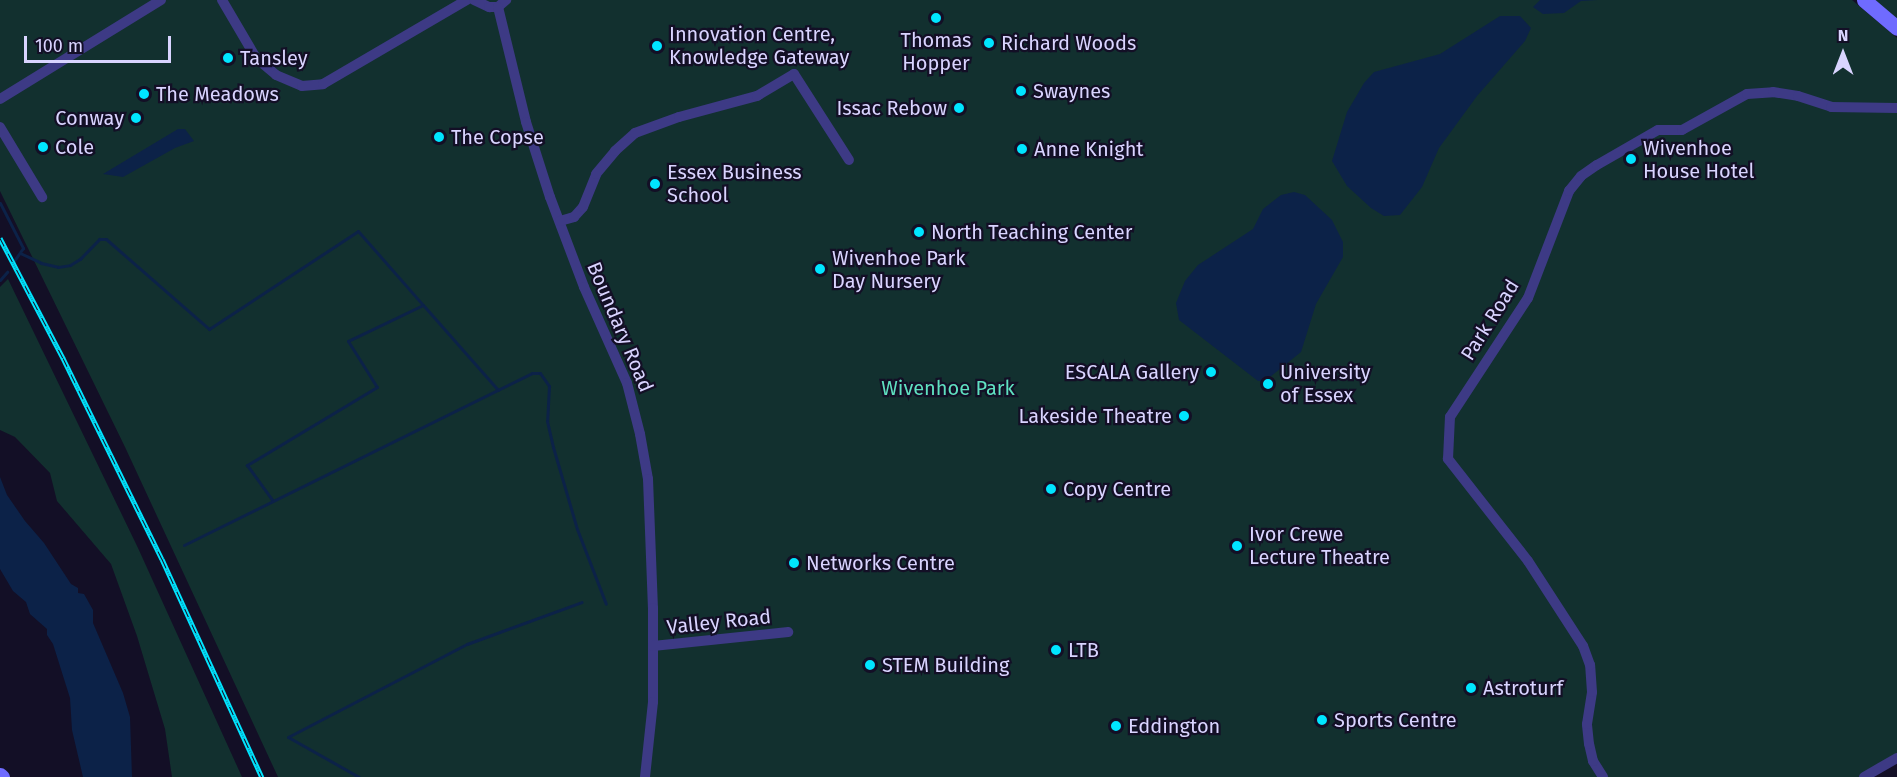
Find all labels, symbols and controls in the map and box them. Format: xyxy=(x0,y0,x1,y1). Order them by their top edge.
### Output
marker: Thomas Hopper xyxy=(929,11,943,25)
place label: Innovation Centre, Knowledge Gateway xyxy=(669,22,849,69)
scale bar xyxy=(27,24,174,62)
north arrow xyxy=(1813,24,1873,84)
text: N xyxy=(1838,26,1848,45)
place label: Thomas Hopper xyxy=(901,28,971,75)
place label: Richard Woods xyxy=(1001,31,1136,55)
text: 100 m xyxy=(35,35,83,57)
marker: Richard Woods xyxy=(982,36,996,50)
marker: Innovation Centre, Knowledge Gateway xyxy=(650,39,664,53)
place label: Tansley xyxy=(240,46,308,70)
marker: Tansley xyxy=(221,51,235,65)
place label: Swaynes xyxy=(1033,79,1110,103)
place label: The Meadows xyxy=(156,82,279,106)
marker: Swaynes xyxy=(1014,84,1028,98)
marker: The Meadows xyxy=(137,87,151,101)
place label: Issac Rebow xyxy=(836,96,947,120)
marker: Issac Rebow xyxy=(952,101,966,115)
place label: Conway xyxy=(55,106,124,130)
marker: Conway xyxy=(129,111,143,125)
place label: The Copse xyxy=(451,125,544,149)
marker: The Copse xyxy=(432,130,446,144)
place label: Cole xyxy=(55,135,94,159)
place label: Wivenhoe House Hotel xyxy=(1643,136,1754,183)
place label: Anne Knight xyxy=(1034,137,1144,161)
marker: Cole xyxy=(36,140,50,154)
marker: Anne Knight xyxy=(1015,142,1029,156)
marker: Wivenhoe House Hotel xyxy=(1624,152,1638,166)
place label: Essex Business School xyxy=(667,160,802,207)
marker: Essex Business School xyxy=(648,177,662,191)
place label: North Teaching Center xyxy=(931,220,1132,244)
marker: North Teaching Center xyxy=(912,225,926,239)
place label: Wivenhoe Park Day Nursery xyxy=(832,246,965,293)
street label: Boundary Road xyxy=(582,258,658,396)
marker: Wivenhoe Park Day Nursery xyxy=(813,262,827,276)
street label: Park Road xyxy=(1456,275,1524,365)
place label: ESCALA Gallery xyxy=(1065,360,1199,384)
place label: University of Essex xyxy=(1280,360,1371,407)
marker: ESCALA Gallery xyxy=(1204,365,1218,379)
park label: Wivenhoe Park xyxy=(881,376,1015,400)
marker: University of Essex xyxy=(1261,377,1275,391)
place label: Lakeside Theatre xyxy=(1018,404,1172,428)
marker: Lakeside Theatre xyxy=(1177,409,1191,423)
place label: Copy Centre xyxy=(1063,477,1171,501)
marker: Copy Centre xyxy=(1044,482,1058,496)
place label: Ivor Crewe Lecture Theatre xyxy=(1249,522,1390,569)
marker: Ivor Crewe Lecture Theatre xyxy=(1230,539,1244,553)
place label: Networks Centre xyxy=(806,551,955,575)
marker: Networks Centre xyxy=(787,556,801,570)
street label: Valley Road xyxy=(666,605,772,639)
place label: LTB xyxy=(1068,638,1099,662)
marker: LTB xyxy=(1049,643,1063,657)
place label: STEM Building xyxy=(882,653,1009,677)
marker: STEM Building xyxy=(863,658,877,672)
place label: Astroturf xyxy=(1483,676,1563,700)
marker: Astroturf xyxy=(1464,681,1478,695)
place label: Sports Centre xyxy=(1334,708,1457,732)
marker: Sports Centre xyxy=(1315,713,1329,727)
place label: Eddington xyxy=(1128,714,1220,738)
marker: Eddington xyxy=(1109,719,1123,733)

